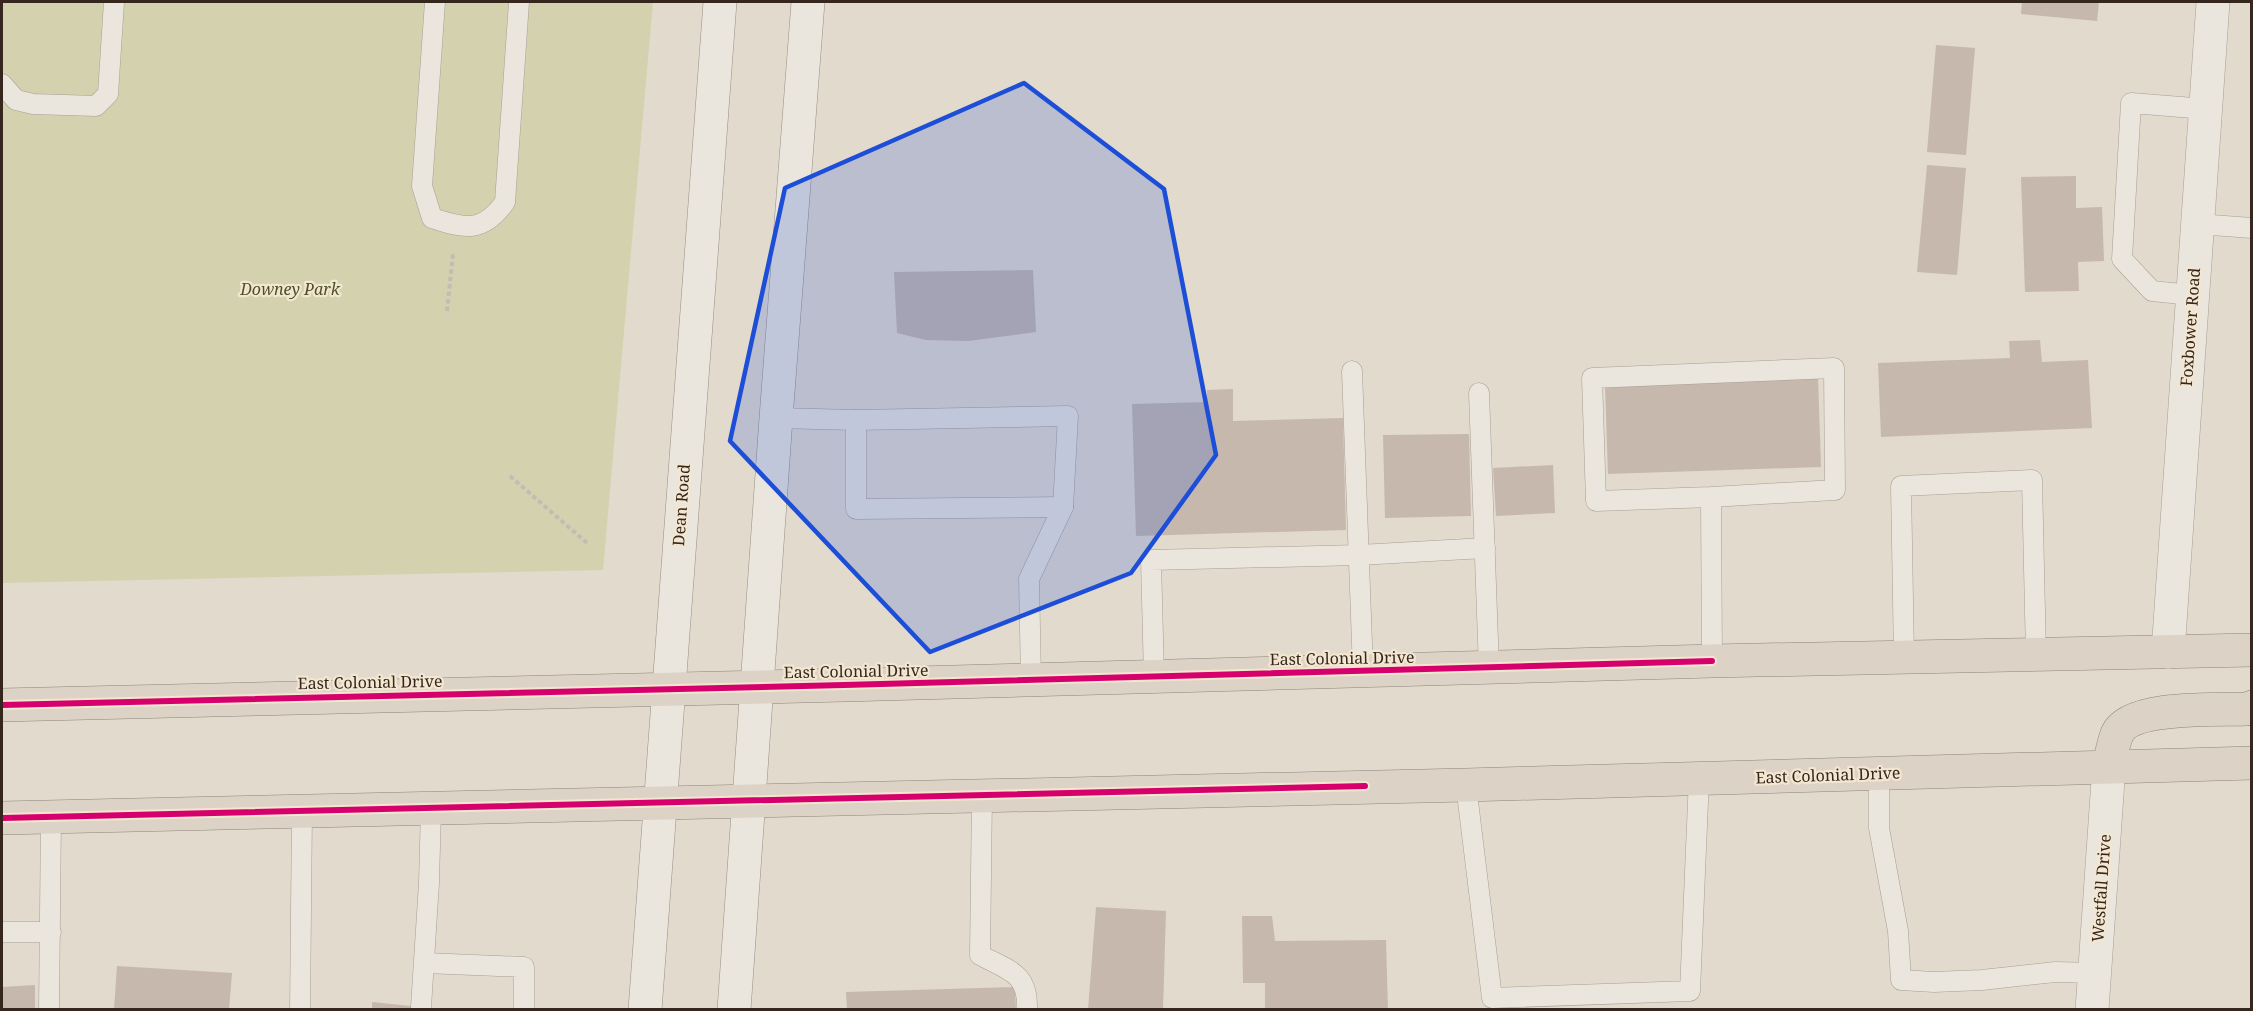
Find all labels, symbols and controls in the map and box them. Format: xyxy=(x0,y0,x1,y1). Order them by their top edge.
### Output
street label: Foxbower Road xyxy=(2175,267,2205,387)
park label: Downey Park xyxy=(239,278,341,300)
street label: Dean Road xyxy=(667,463,695,547)
street label: East Colonial Drive xyxy=(1269,646,1415,670)
street label: East Colonial Drive xyxy=(783,659,929,683)
street label: East Colonial Drive xyxy=(297,670,443,694)
street label: East Colonial Drive xyxy=(1755,761,1901,789)
street label: Westfall Drive xyxy=(2086,833,2116,943)

